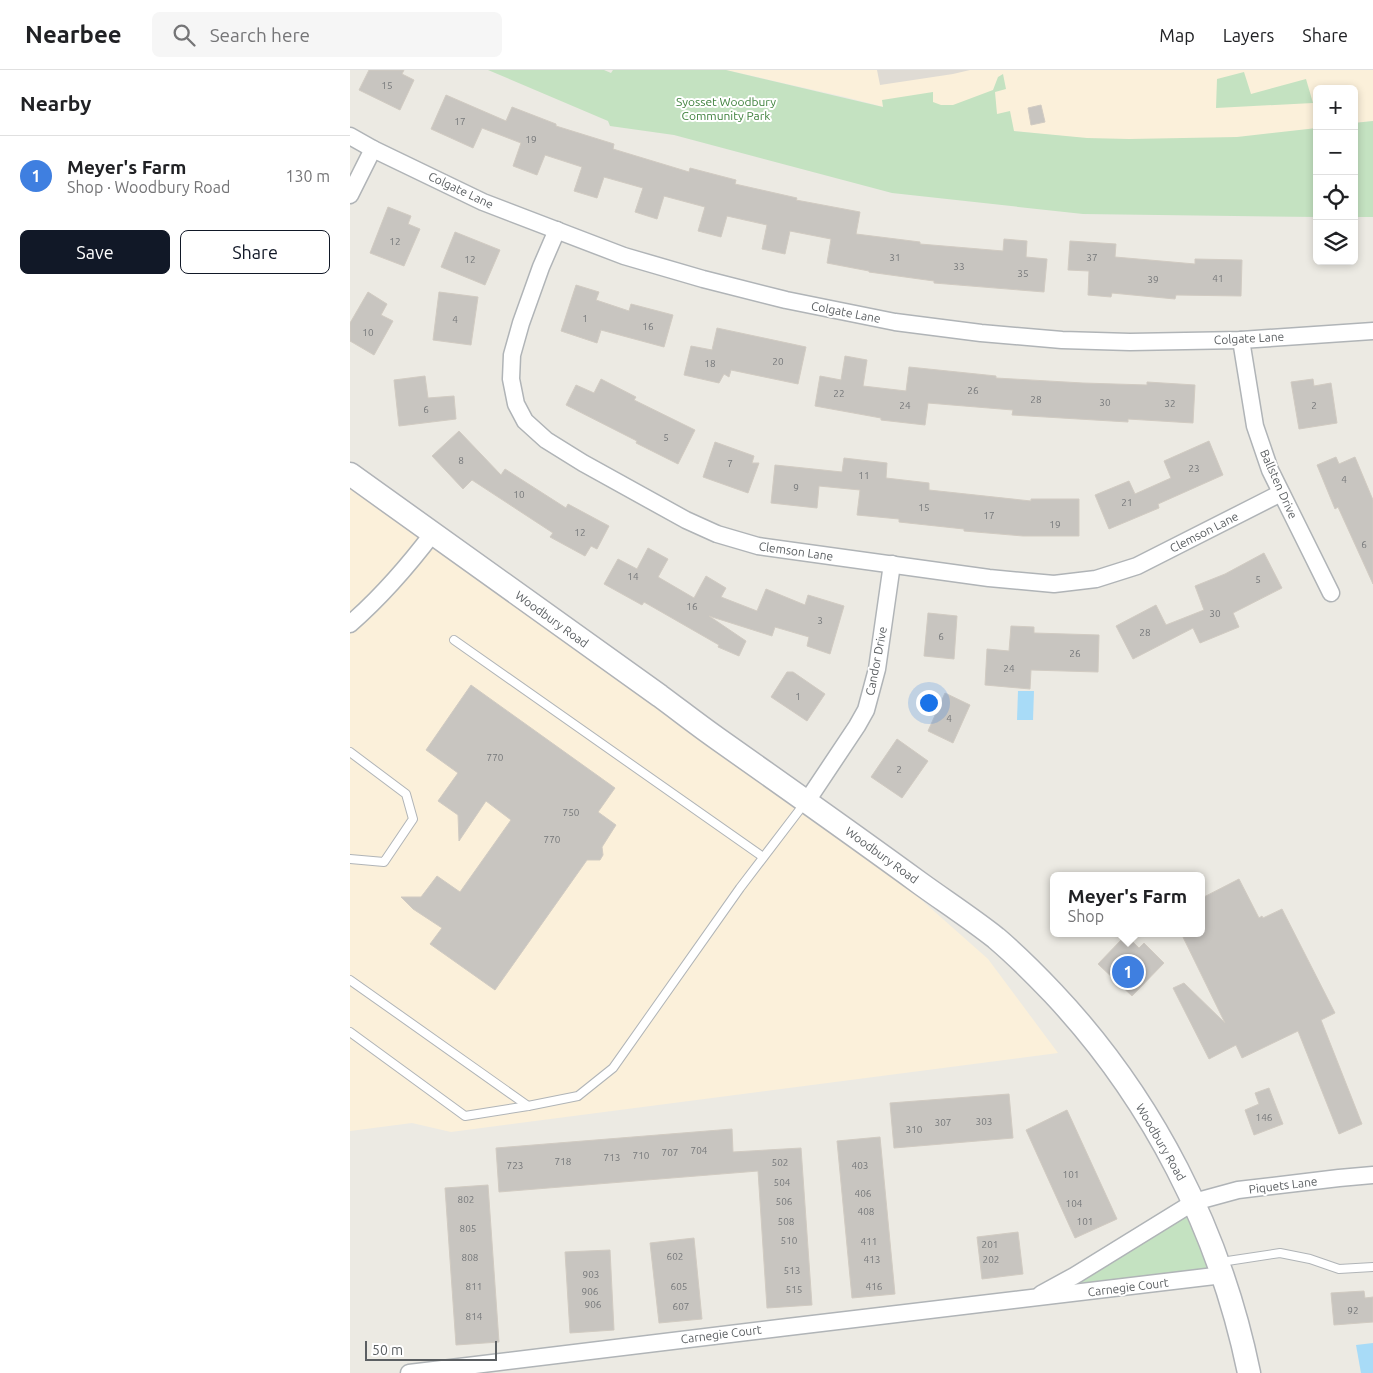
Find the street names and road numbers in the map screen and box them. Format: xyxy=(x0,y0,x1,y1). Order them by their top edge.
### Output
street label: Colgate Lane xyxy=(426,169,496,211)
street label: Colgate Lane xyxy=(810,299,882,325)
street label: Colgate Lane xyxy=(1214,330,1284,346)
street label: Ballsten Drive xyxy=(1258,447,1300,521)
street label: Clemson Lane xyxy=(1168,509,1240,555)
street label: Clemson Lane xyxy=(758,539,834,563)
street label: Woodbury Road xyxy=(513,588,591,650)
street label: Candor Drive xyxy=(863,625,889,697)
street label: Woodbury Road xyxy=(843,824,921,886)
street label: Woodbury Road xyxy=(1134,1101,1188,1183)
street label: Piquets Lane xyxy=(1248,1174,1318,1196)
street label: Carnegie Court xyxy=(1087,1276,1169,1298)
street label: Carnegie Court xyxy=(680,1323,762,1345)

